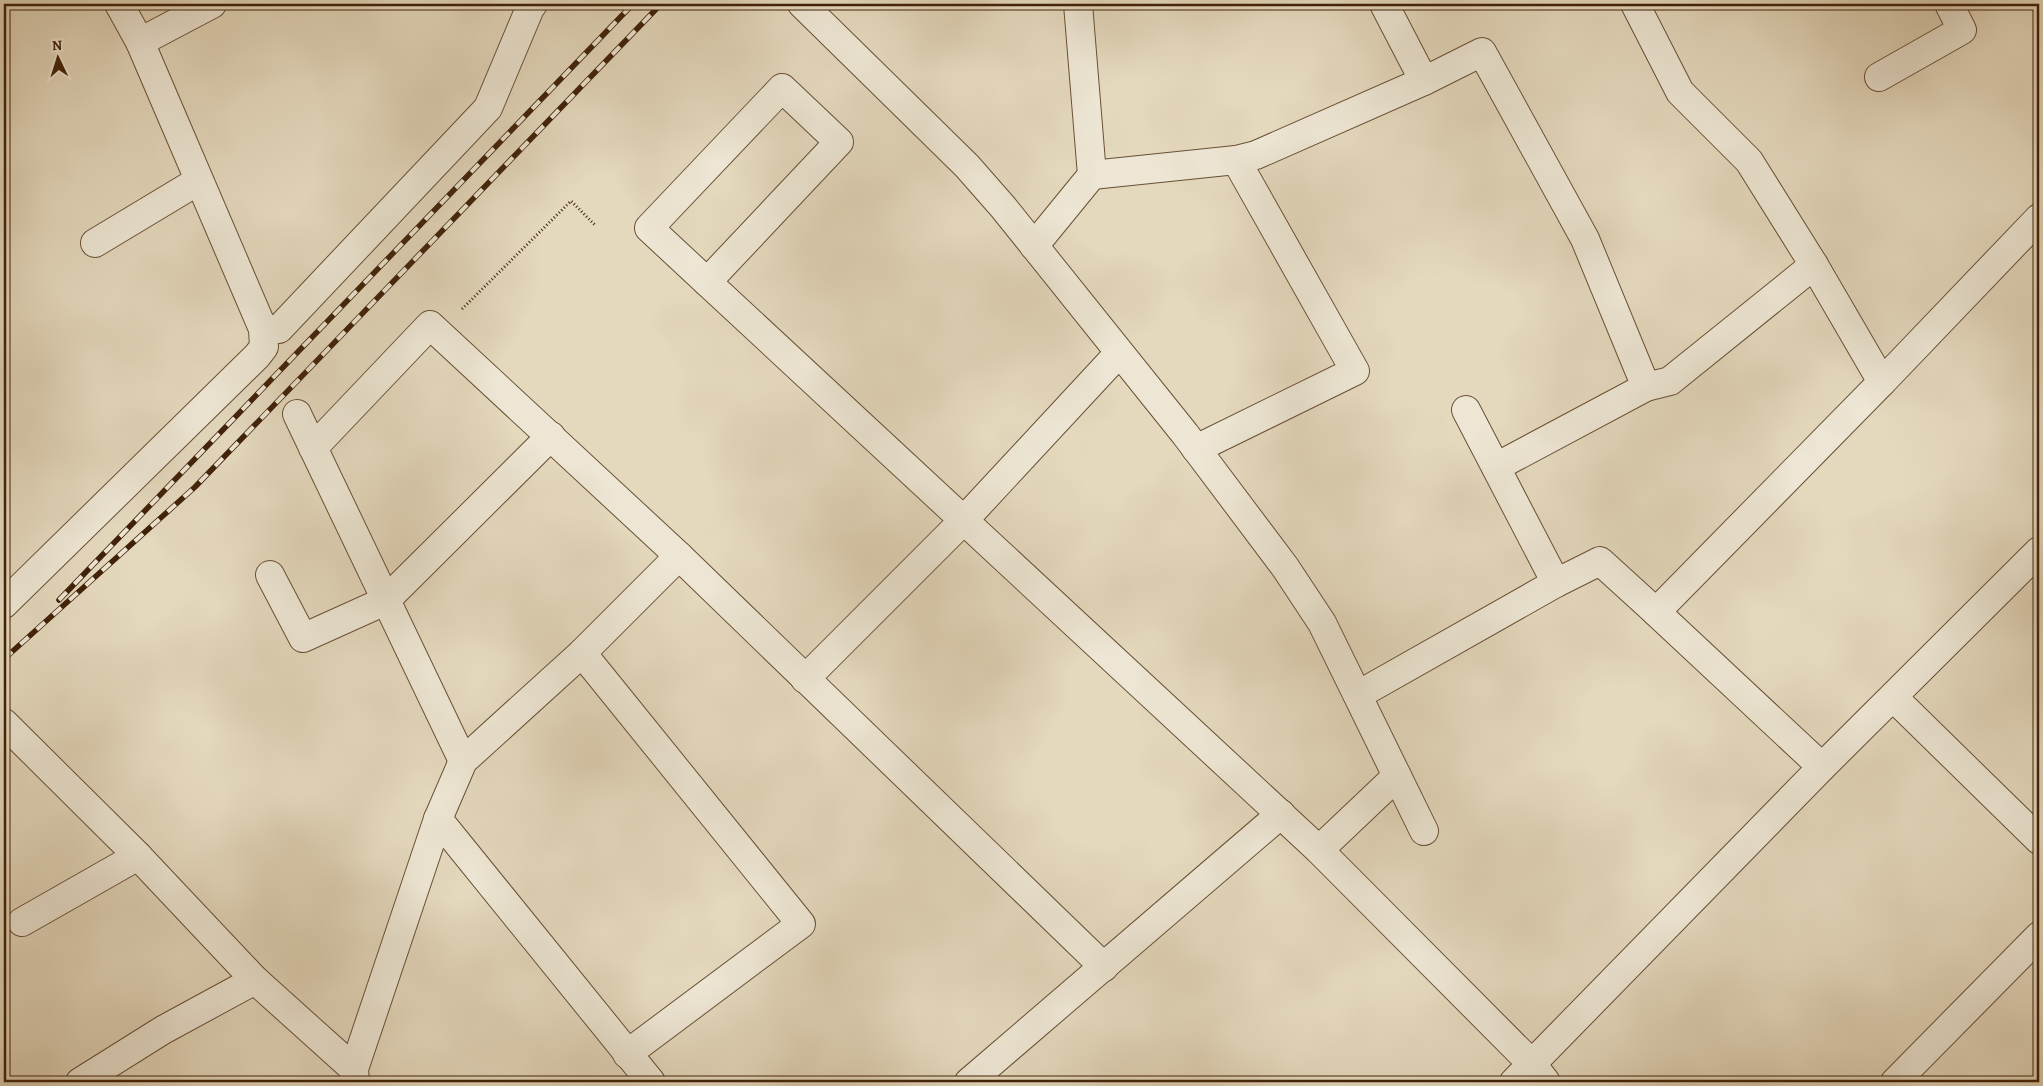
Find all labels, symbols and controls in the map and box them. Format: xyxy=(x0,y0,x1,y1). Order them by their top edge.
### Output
north arrow xyxy=(32,32,82,82)
text: N xyxy=(51,36,63,55)

